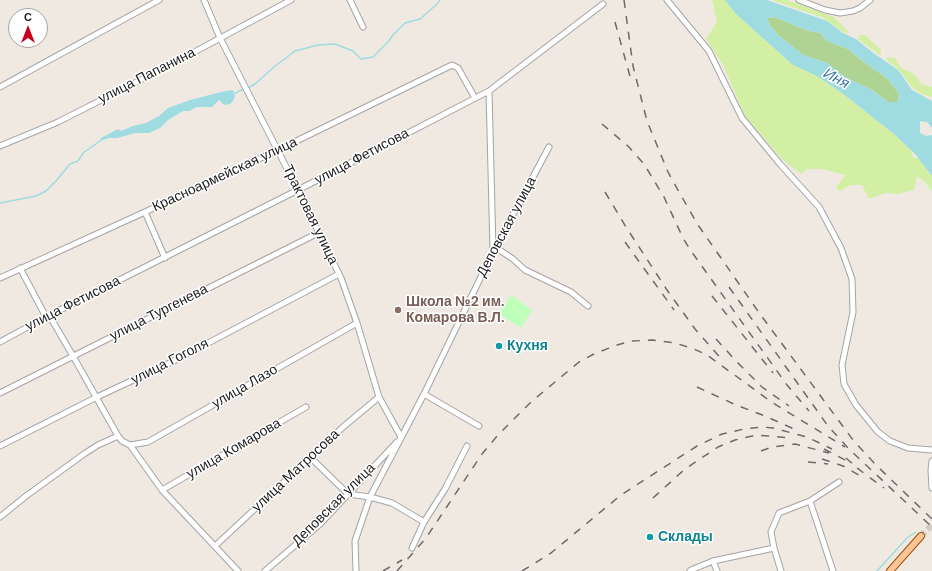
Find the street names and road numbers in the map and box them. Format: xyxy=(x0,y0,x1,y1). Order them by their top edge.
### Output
street label: улица Папанина xyxy=(96,44,198,108)
street label: улица Фетисова xyxy=(312,125,412,189)
street label: Красноармейская улица xyxy=(150,134,300,216)
street label: Трактовая улица xyxy=(279,163,341,267)
street label: Деповская улица xyxy=(474,174,540,280)
street label: улица Фетисова xyxy=(23,273,123,335)
street label: улица Тургенева xyxy=(107,281,211,345)
street label: улица Гоголя xyxy=(128,335,212,389)
street label: улица Лазо xyxy=(209,361,281,413)
street label: улица Комарова xyxy=(184,415,284,483)
street label: улица Матросова xyxy=(249,426,343,516)
street label: Деповская улица xyxy=(289,460,379,550)

